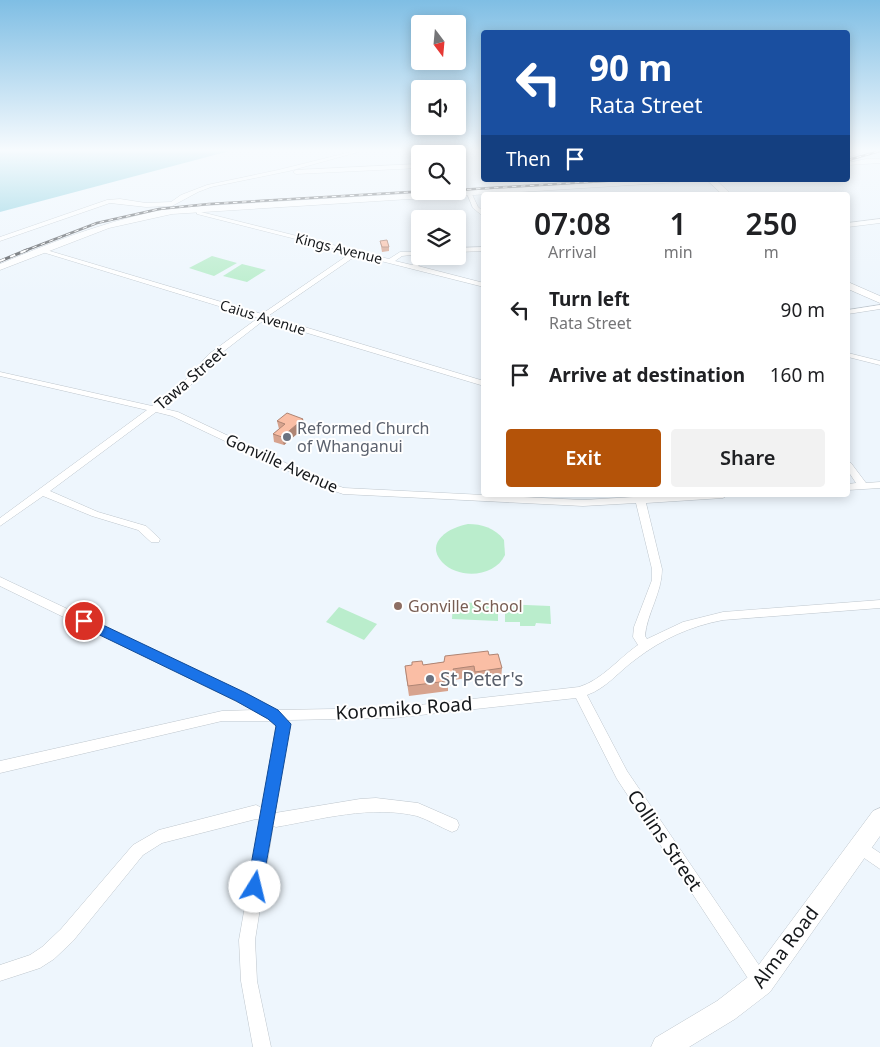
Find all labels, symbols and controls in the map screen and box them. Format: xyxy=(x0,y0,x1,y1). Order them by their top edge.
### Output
north arrow xyxy=(411,15,466,70)
map controls xyxy=(411,15,466,265)
text: 90 m xyxy=(589,44,672,91)
icon: left xyxy=(506,50,571,115)
button: sound xyxy=(411,80,466,135)
text: Rata Street xyxy=(589,89,702,119)
button: search xyxy=(411,145,466,200)
icon: arrive xyxy=(561,145,589,173)
text: Then xyxy=(506,146,551,172)
text: 07:08 xyxy=(534,203,611,244)
text: 1 xyxy=(670,203,687,244)
text: 250 xyxy=(746,203,797,244)
button: layers xyxy=(411,210,466,265)
street label: Kings Avenue xyxy=(294,228,385,268)
text: Arrival xyxy=(548,241,597,263)
text: min xyxy=(664,241,693,263)
text: m xyxy=(764,241,779,263)
text: Turn left xyxy=(549,286,630,312)
street label: Caius Avenue xyxy=(218,295,308,339)
icon: left xyxy=(506,296,534,324)
text: 90 m xyxy=(781,297,825,323)
text: Rata Street xyxy=(549,312,632,334)
street label: Tawa Street xyxy=(150,341,230,415)
icon: arrive xyxy=(506,361,534,389)
text: Arrive at destination xyxy=(549,362,745,388)
text: 160 m xyxy=(770,362,825,388)
place label: Reformed Church of Whanganui xyxy=(297,417,430,457)
street label: Gonville Avenue xyxy=(222,428,342,498)
button: Exit xyxy=(506,429,661,487)
button: Share xyxy=(671,429,825,487)
marker: Reformed Church of Whanganui xyxy=(281,431,293,443)
place label: Gonville School xyxy=(408,595,523,617)
pin xyxy=(63,600,105,642)
marker: Gonville School xyxy=(392,600,404,612)
icon: arrive xyxy=(70,607,98,635)
place label: St Peter's xyxy=(440,666,523,692)
marker: St Peter's xyxy=(424,673,436,685)
street label: Koromiko Road xyxy=(335,690,473,726)
street label: Collins Street xyxy=(621,784,709,896)
position arrow xyxy=(228,860,280,912)
street label: Alma Road xyxy=(746,901,824,993)

